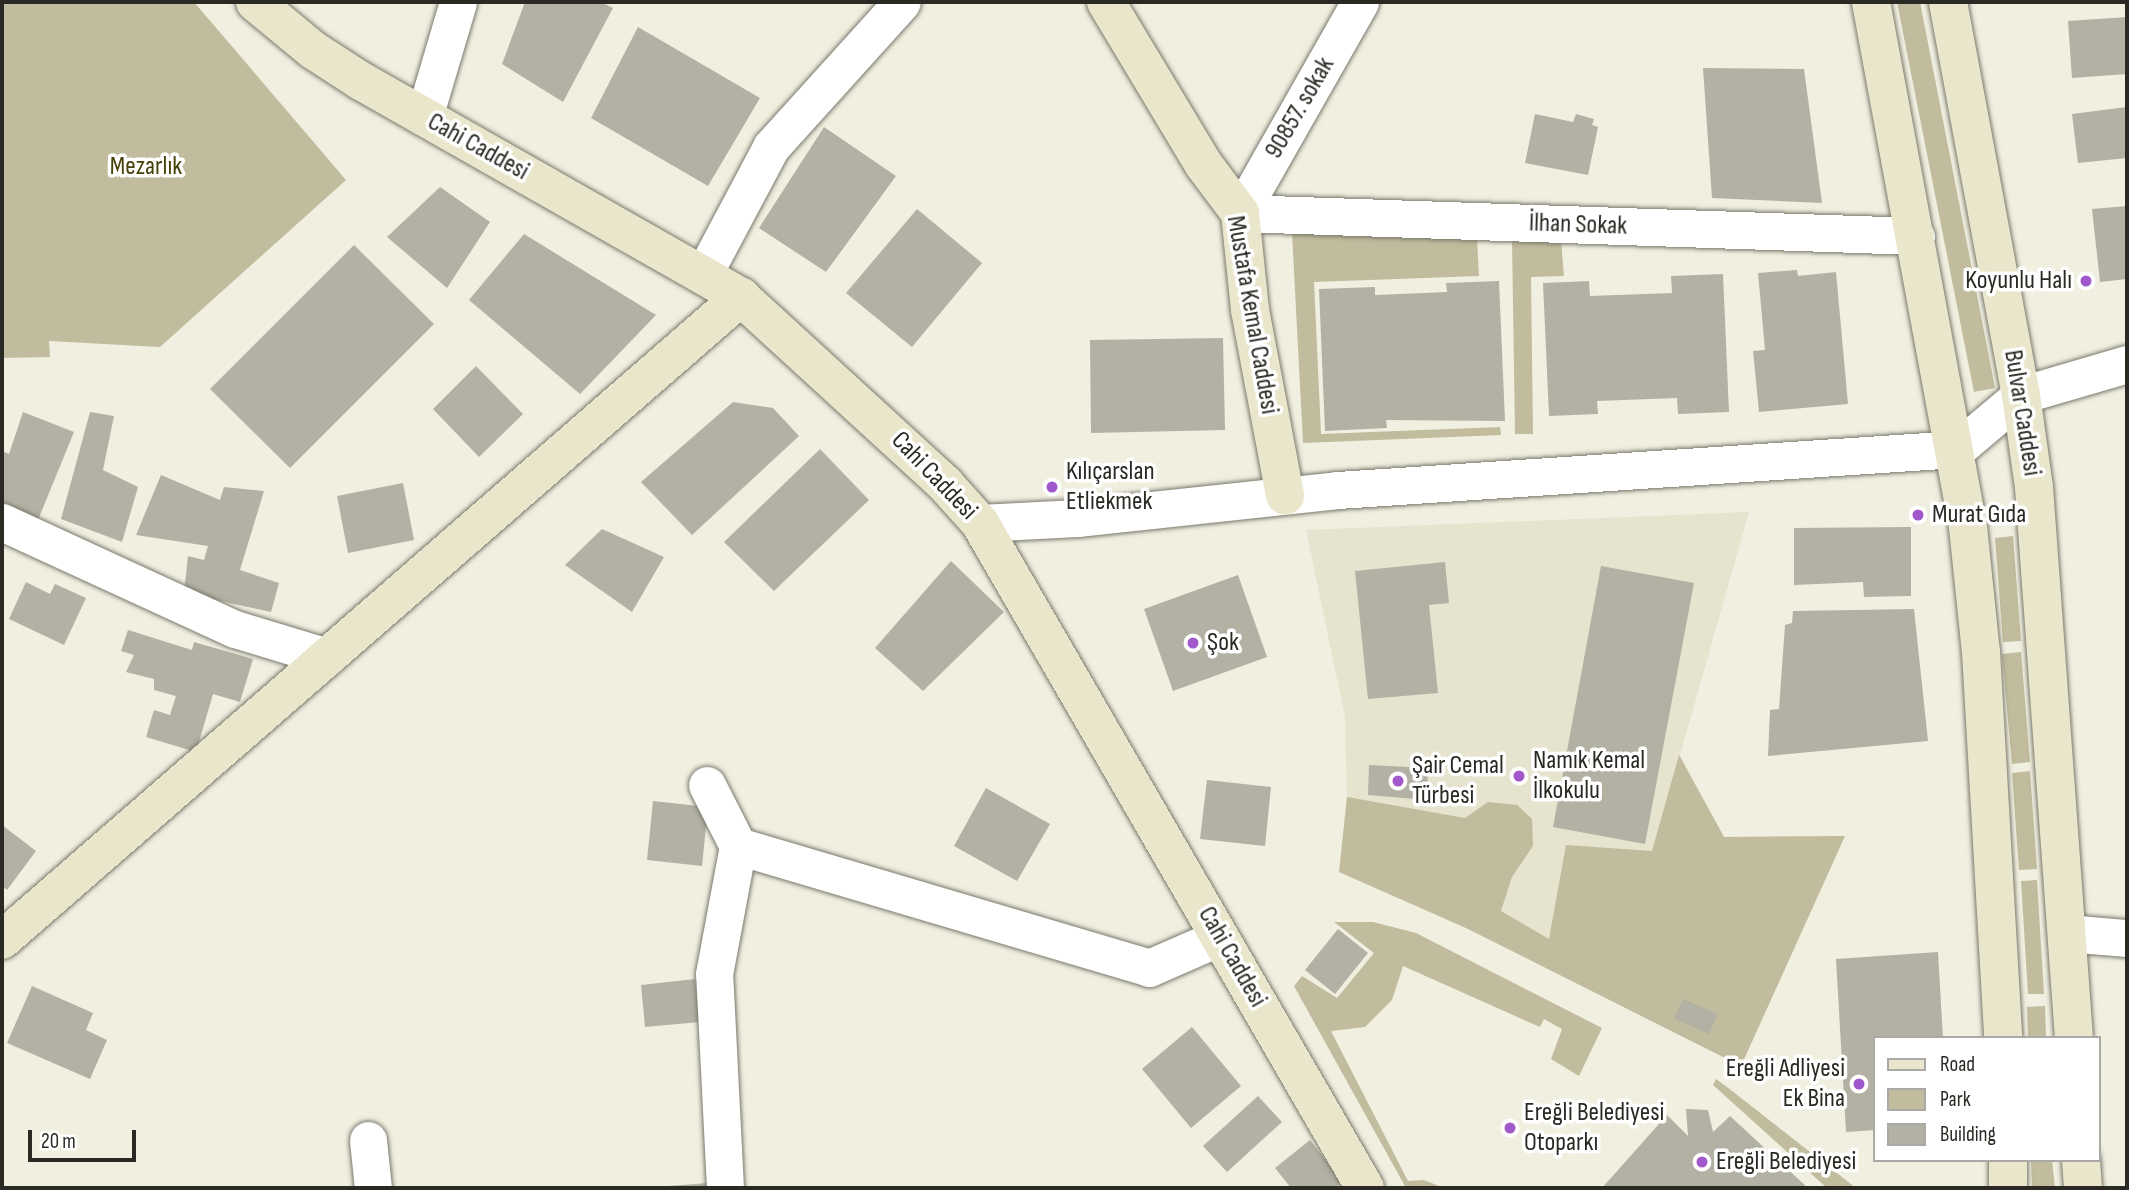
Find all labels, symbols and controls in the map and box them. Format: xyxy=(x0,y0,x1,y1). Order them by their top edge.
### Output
street label: 90857. sokak xyxy=(1259,52,1341,164)
street label: Cahi Caddesi xyxy=(422,107,534,187)
park label: Mezarlık xyxy=(110,151,182,183)
street label: İlhan Sokak xyxy=(1528,208,1628,242)
street label: Mustafa Kemal Caddesi xyxy=(1219,213,1285,417)
place label: Koyunlu Halı xyxy=(1965,265,2072,297)
marker: Koyunlu Halı xyxy=(2078,273,2094,289)
street label: Bulvar Caddesi xyxy=(1997,348,2047,478)
street label: Cahi Caddesi xyxy=(884,425,984,527)
place label: Kılıçarslan Etliekmek xyxy=(1066,456,1155,518)
marker: Kılıçarslan Etliekmek xyxy=(1044,479,1060,495)
place label: Murat Gıda xyxy=(1932,499,2026,531)
marker: Murat Gıda xyxy=(1910,507,1926,523)
place label: Şok xyxy=(1207,627,1239,659)
marker: Şok xyxy=(1185,635,1201,651)
place label: Namık Kemal İlkokulu xyxy=(1533,745,1645,806)
place label: Şair Cemal Türbesi xyxy=(1412,750,1504,812)
marker: Namık Kemal İlkokulu xyxy=(1511,768,1527,784)
marker: Şair Cemal Türbesi xyxy=(1390,773,1406,789)
street label: Cahi Caddesi xyxy=(1191,901,1273,1013)
legend xyxy=(1874,1036,2101,1162)
text: Road xyxy=(1940,1052,1975,1077)
place label: Ereğli Adliyesi Ek Bina xyxy=(1726,1053,1845,1114)
marker: Ereğli Adliyesi Ek Bina xyxy=(1851,1076,1867,1092)
text: Park xyxy=(1940,1087,1971,1112)
place label: Ereğli Belediyesi Otoparkı xyxy=(1524,1097,1664,1158)
scale bar xyxy=(32,1116,140,1160)
marker: Ereğli Belediyesi Otoparkı xyxy=(1502,1120,1518,1136)
text: Building xyxy=(1940,1122,1996,1147)
text: 20 m xyxy=(41,1129,76,1154)
place label: Ereğli Belediyesi xyxy=(1716,1146,1856,1178)
marker: Ereğli Belediyesi xyxy=(1694,1154,1710,1170)

